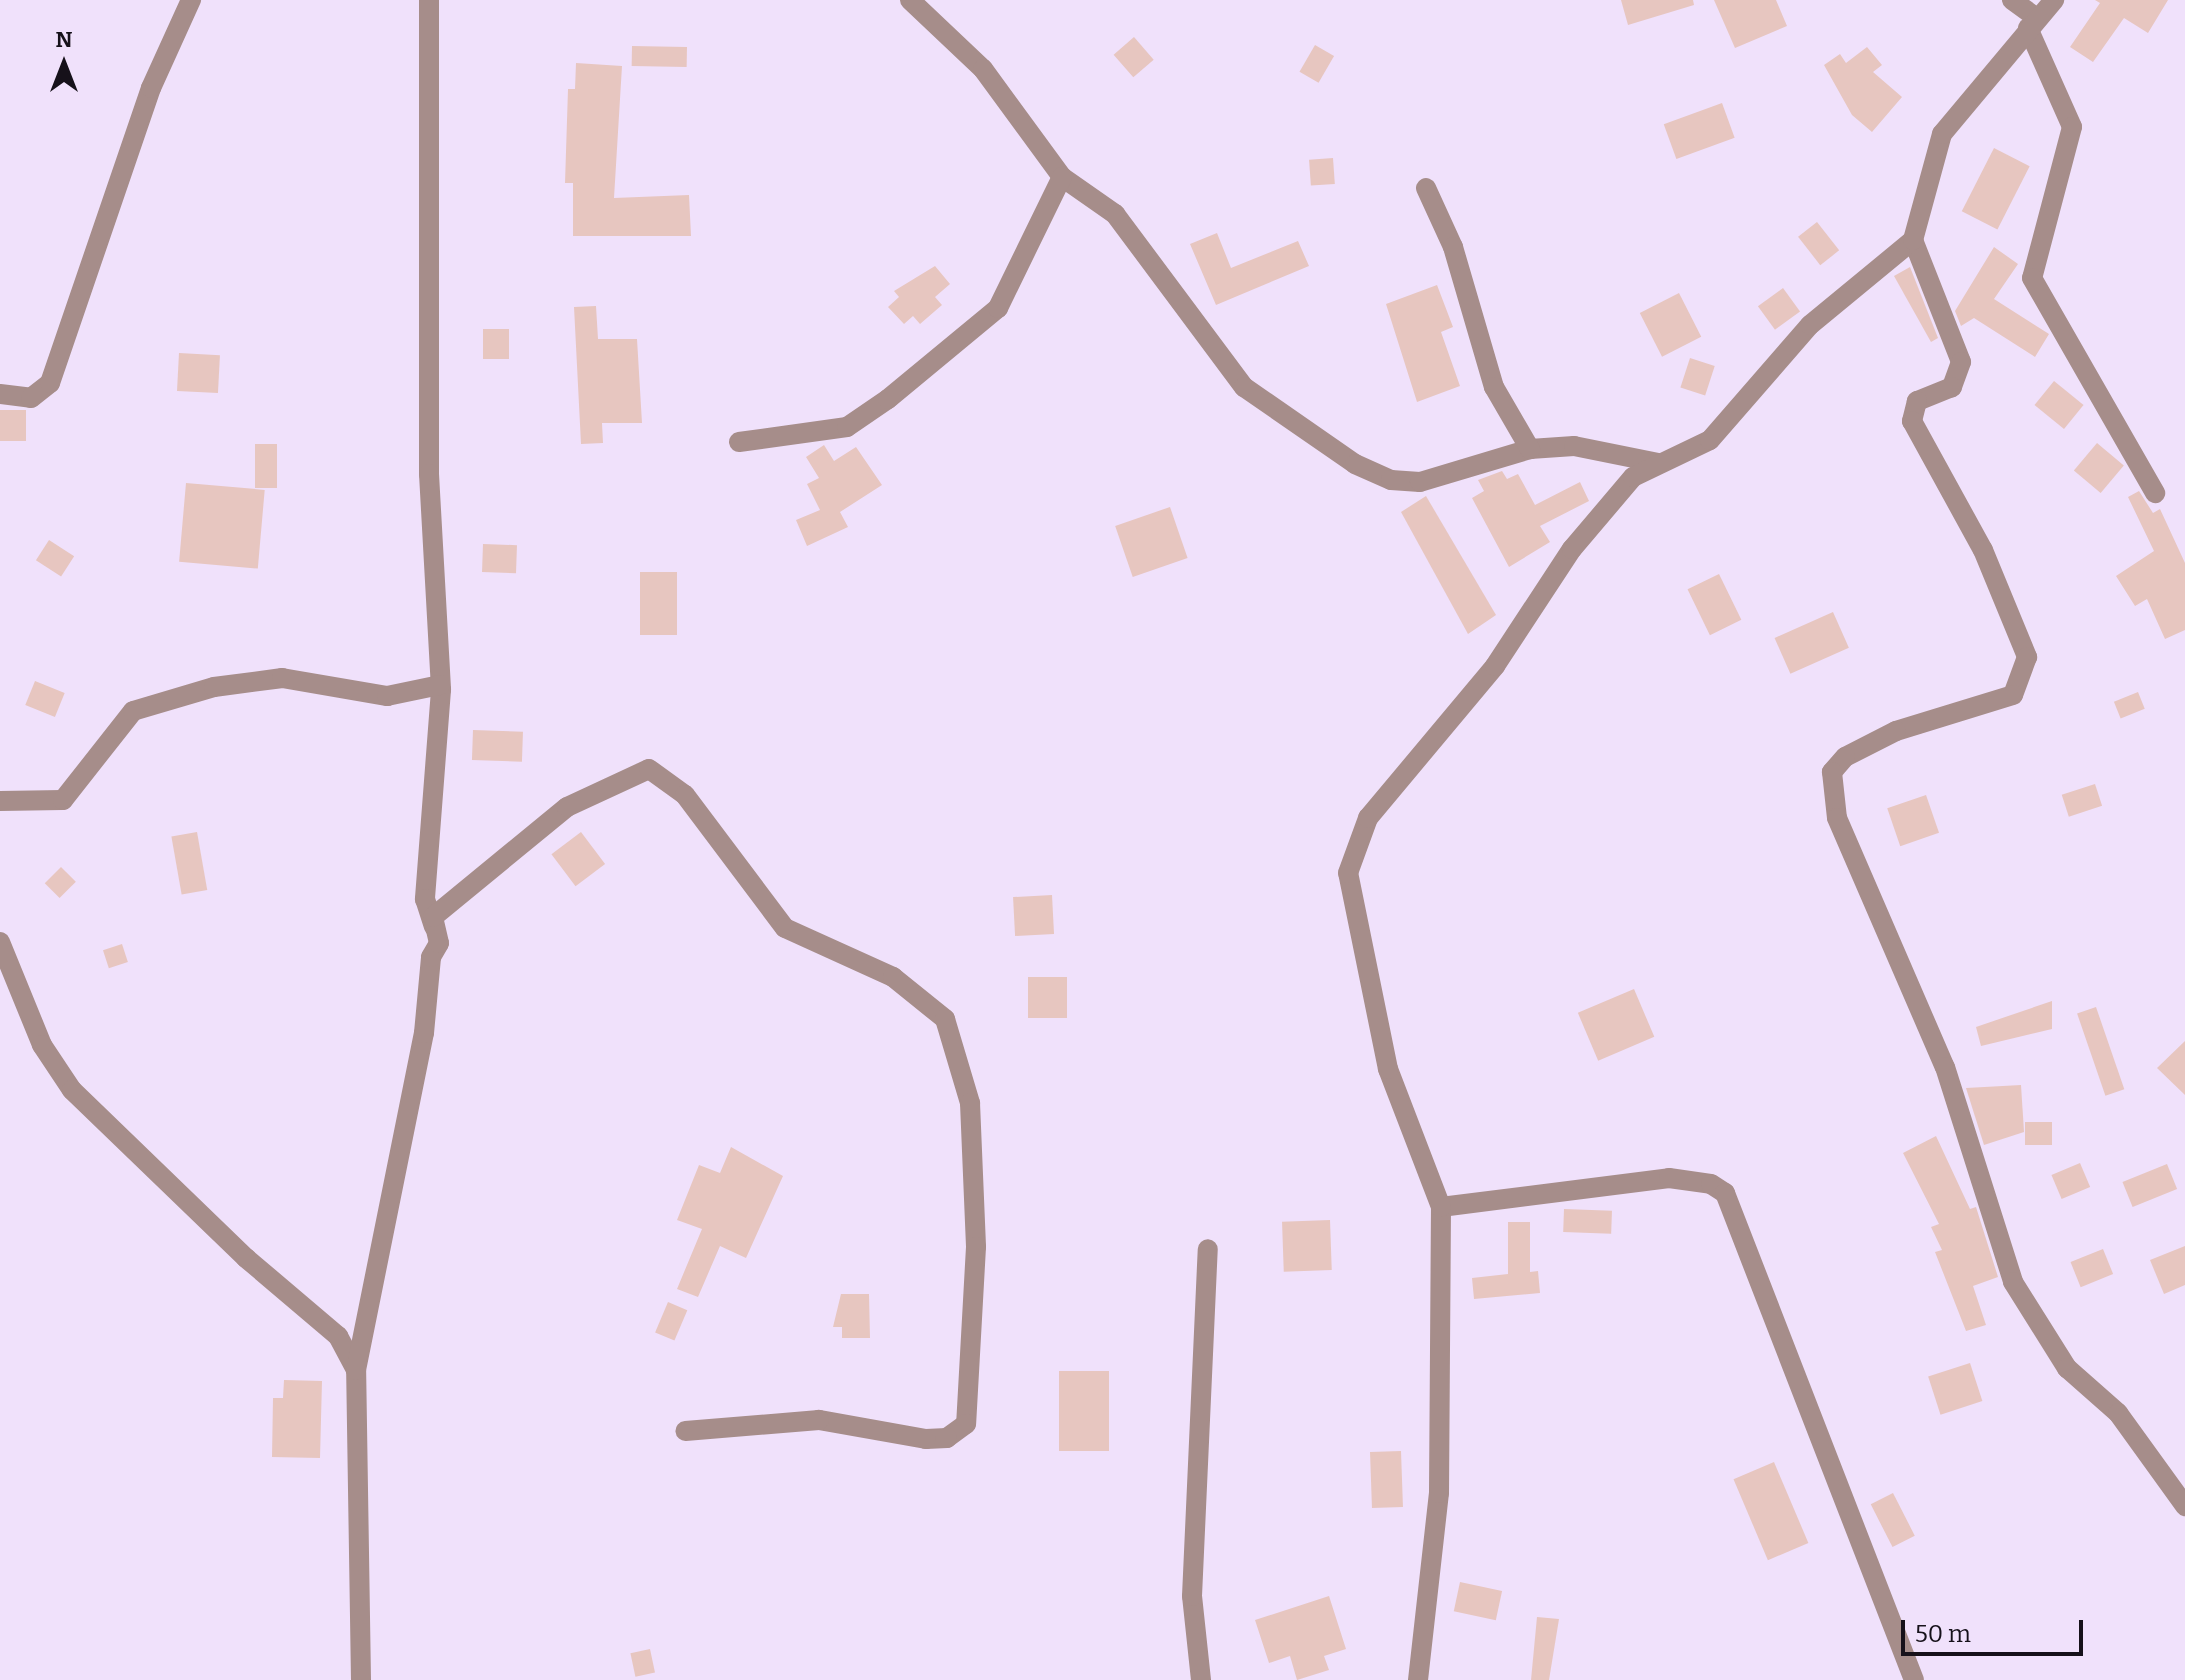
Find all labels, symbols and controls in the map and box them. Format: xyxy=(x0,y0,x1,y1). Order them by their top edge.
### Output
north arrow xyxy=(24,24,104,104)
text: N xyxy=(56,26,72,53)
scale bar xyxy=(1905,1604,2087,1654)
text: 50 m xyxy=(1915,1620,1971,1648)

